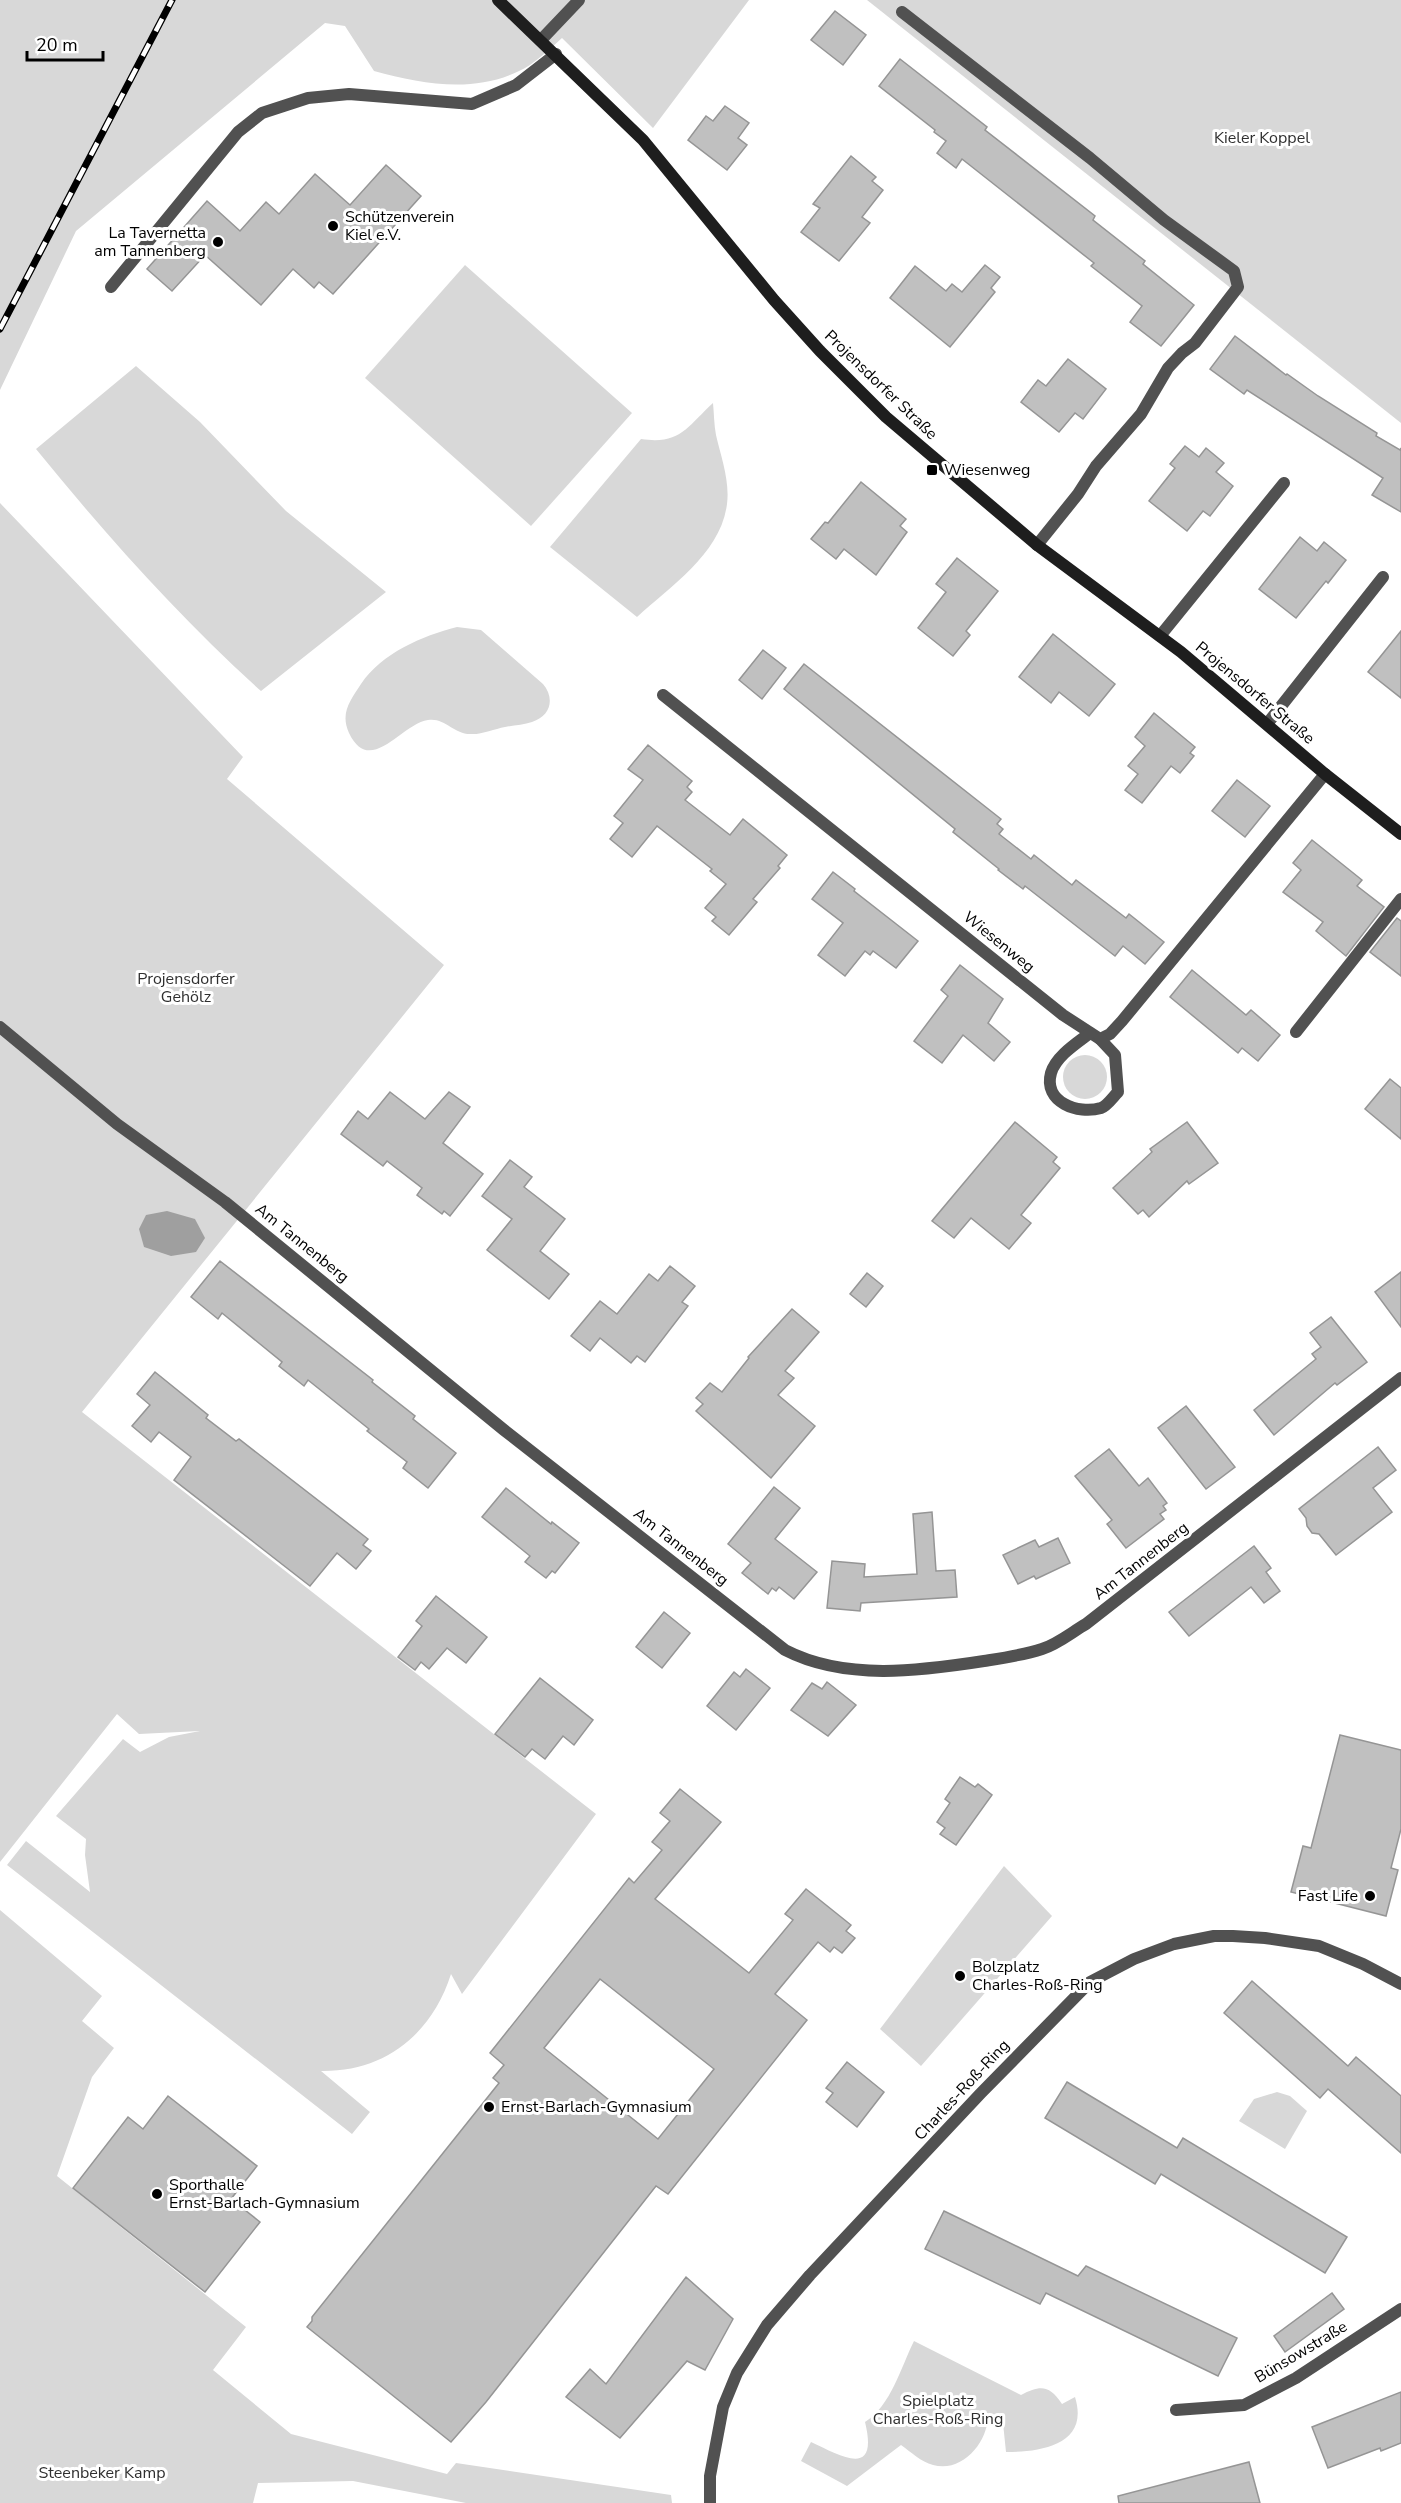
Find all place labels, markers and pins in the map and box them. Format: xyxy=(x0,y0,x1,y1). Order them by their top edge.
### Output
place label: Schützenverein Kiel e.V. xyxy=(345,206,454,246)
marker: Schützenverein Kiel e.V. xyxy=(326,219,340,233)
place label: La Tavernetta am Tannenberg xyxy=(94,222,206,262)
marker: La Tavernetta am Tannenberg xyxy=(211,235,225,249)
place label: Wiesenweg xyxy=(944,459,1030,481)
marker: Wiesenweg xyxy=(925,463,939,477)
place label: Fast Life xyxy=(1298,1885,1358,1907)
marker: Fast Life xyxy=(1363,1889,1377,1903)
place label: Bolzplatz Charles-Roß-Ring xyxy=(972,1956,1103,1996)
marker: Bolzplatz Charles-Roß-Ring xyxy=(953,1969,967,1983)
place label: Ernst-Barlach-Gymnasium xyxy=(501,2096,692,2118)
marker: Ernst-Barlach-Gymnasium xyxy=(482,2100,496,2114)
place label: Sporthalle Ernst-Barlach-Gymnasium xyxy=(169,2174,360,2214)
marker: Sporthalle Ernst-Barlach-Gymnasium xyxy=(150,2187,164,2201)

